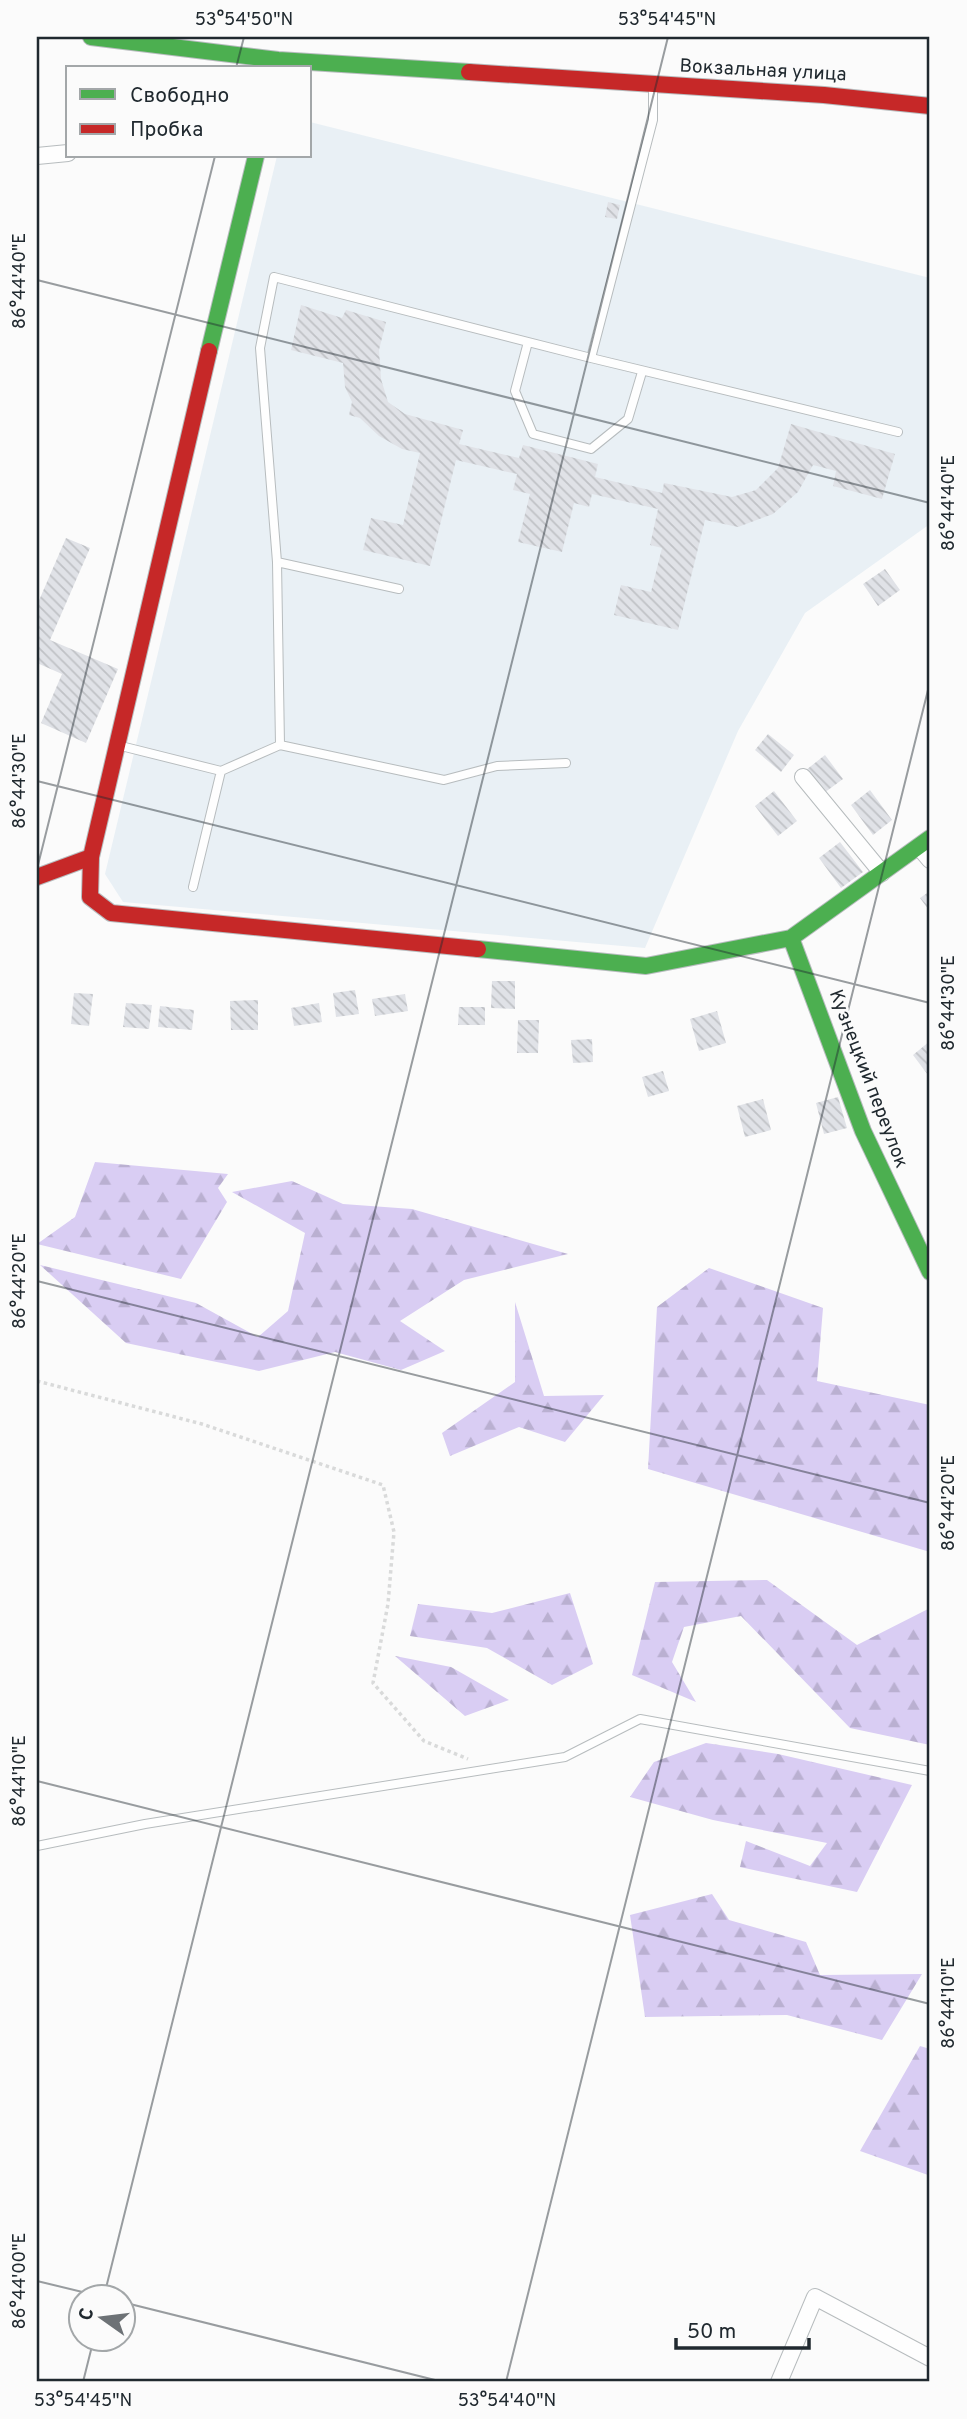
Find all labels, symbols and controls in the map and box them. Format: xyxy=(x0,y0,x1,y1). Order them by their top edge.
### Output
text: 53°54'50"N xyxy=(195,9,293,32)
text: 53°54'45"N xyxy=(618,9,716,32)
street label: Вокзальная улица xyxy=(679,55,847,87)
legend xyxy=(66,66,312,158)
text: Свободно xyxy=(130,83,229,110)
text: Пробка xyxy=(130,117,203,144)
text: 86°44'40"E xyxy=(9,233,32,329)
text: 86°44'40"E xyxy=(938,455,961,551)
text: 86°44'30"E xyxy=(9,733,32,829)
text: 86°44'30"E xyxy=(938,955,961,1051)
street label: Кузнецкий переулок xyxy=(823,986,913,1172)
text: 86°44'20"E xyxy=(9,1233,32,1329)
text: 86°44'20"E xyxy=(938,1455,961,1551)
text: 86°44'10"E xyxy=(9,1735,32,1827)
text: 86°44'10"E xyxy=(938,1957,961,2049)
text: 86°44'00"E xyxy=(9,2233,32,2329)
north arrow xyxy=(66,2282,136,2352)
text: С xyxy=(74,2306,101,2323)
scale bar xyxy=(676,2307,810,2351)
text: 50 m xyxy=(687,2319,736,2346)
text: 53°54'45"N xyxy=(34,2390,132,2413)
text: 53°54'40"N xyxy=(458,2390,556,2413)

